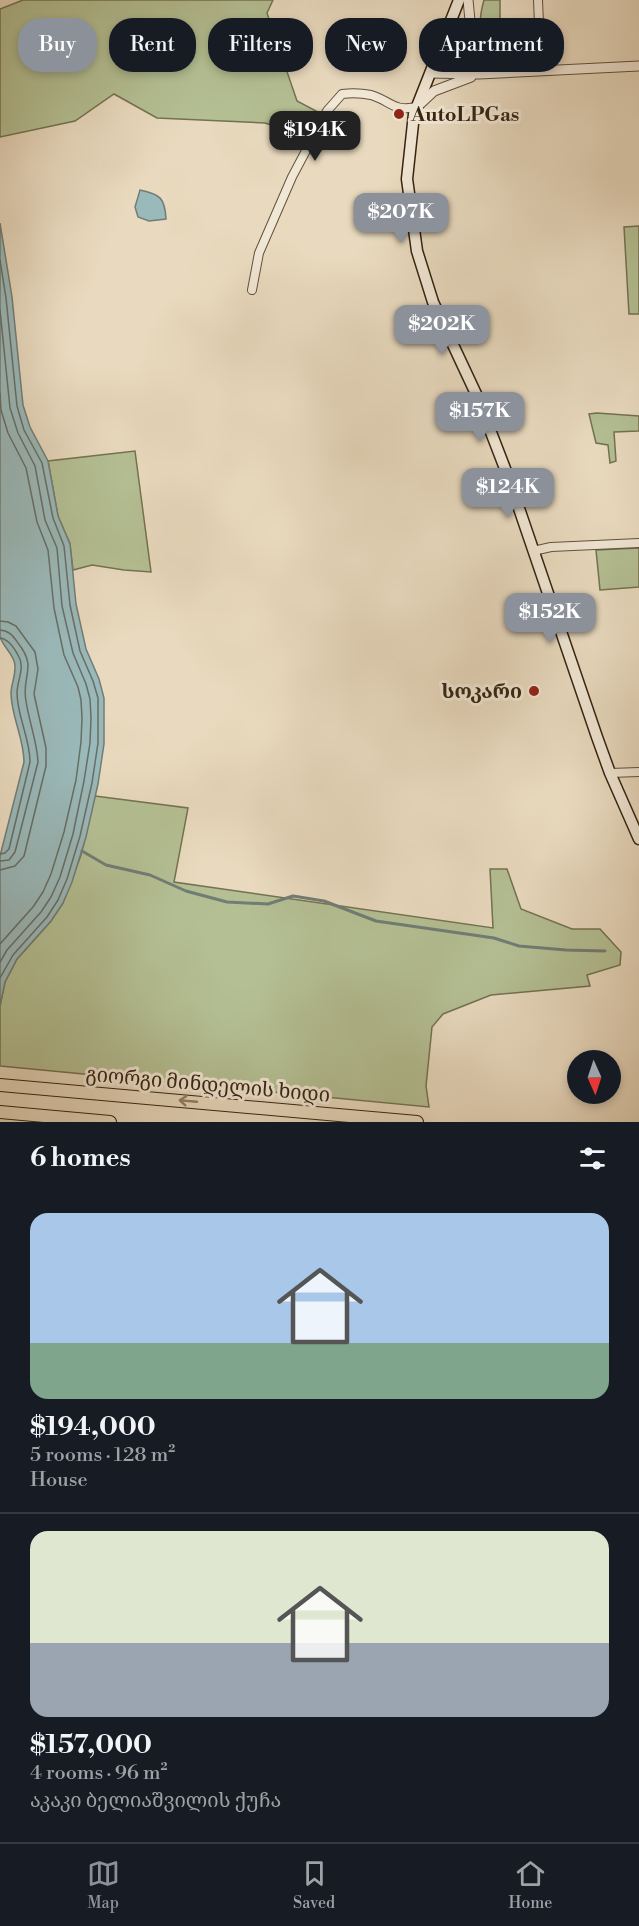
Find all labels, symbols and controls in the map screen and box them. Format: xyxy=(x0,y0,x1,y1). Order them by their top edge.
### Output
chip: Buy xyxy=(18,18,97,72)
chip: Rent xyxy=(109,18,196,72)
chip: Filters xyxy=(208,18,313,72)
chip: New xyxy=(325,18,407,72)
chip: Apartment xyxy=(419,18,564,72)
place label: AutoLPGas xyxy=(410,103,519,128)
marker: AutoLPGas xyxy=(392,107,406,121)
pin: $194K xyxy=(273,111,357,162)
text: $194K xyxy=(283,118,347,143)
pin: $207K xyxy=(359,193,443,244)
text: $207K xyxy=(368,200,434,225)
pin: $202K xyxy=(400,305,484,356)
text: $202K xyxy=(408,312,476,337)
pin: $157K xyxy=(438,392,522,443)
text: $157K xyxy=(449,399,511,424)
pin: $124K xyxy=(466,468,550,519)
text: $124K xyxy=(476,475,540,500)
pin: $152K xyxy=(508,593,592,644)
text: $152K xyxy=(519,600,581,625)
place label: სოკარი xyxy=(442,680,522,705)
marker: სოკარი xyxy=(527,684,541,698)
north arrow xyxy=(567,1050,621,1104)
map controls xyxy=(567,1050,621,1104)
street label: გიორგი მინდელის ხიდი xyxy=(85,1062,331,1109)
one-way arrow xyxy=(178,1095,198,1106)
text: 6 homes xyxy=(30,1142,131,1174)
icon: filters xyxy=(576,1142,609,1175)
icon: home xyxy=(266,1252,374,1360)
text: $194,000 xyxy=(30,1411,156,1443)
text: 5 rooms · 128 m² xyxy=(30,1443,175,1468)
text: House xyxy=(30,1468,88,1493)
icon: home xyxy=(266,1570,374,1678)
text: $157,000 xyxy=(30,1729,152,1761)
text: 4 rooms · 96 m² xyxy=(30,1761,168,1786)
text: აკაკი ბელიაშვილის ქუჩა xyxy=(30,1789,281,1814)
tab: Map xyxy=(87,1857,120,1913)
tab: Saved xyxy=(293,1857,335,1913)
tab: Home xyxy=(508,1857,552,1913)

